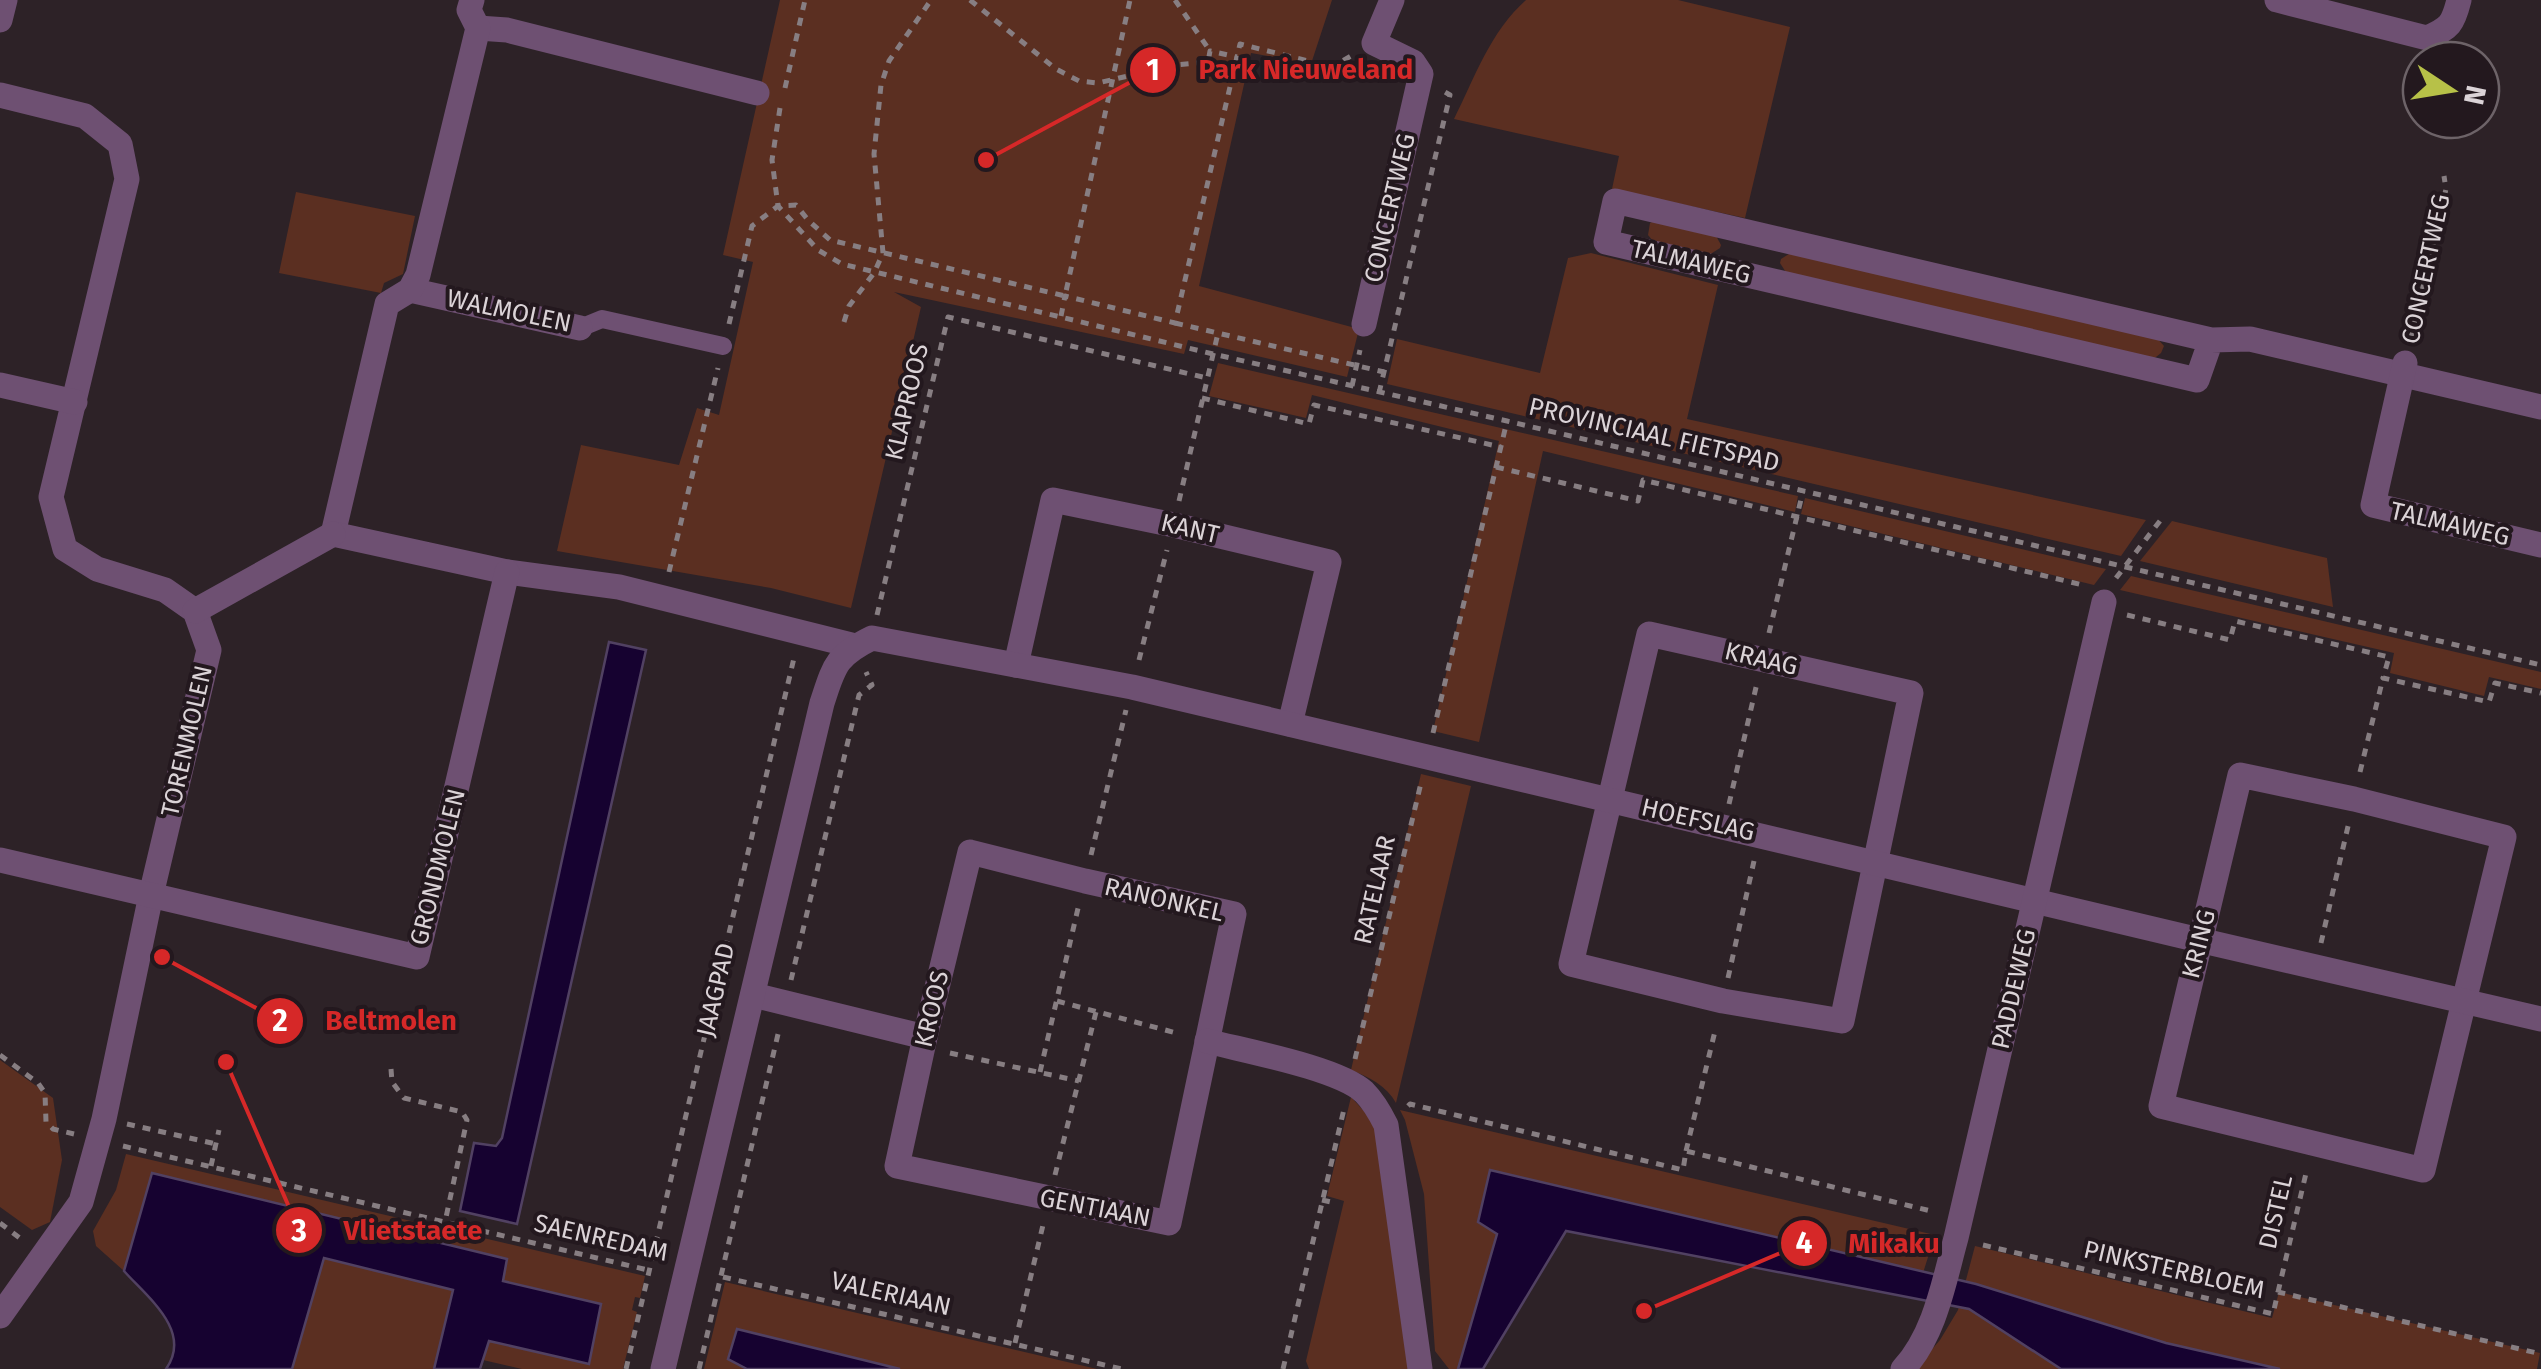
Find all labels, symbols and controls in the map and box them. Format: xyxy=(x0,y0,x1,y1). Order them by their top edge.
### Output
north arrow xyxy=(2401,40,2501,140)
callout: Park Nieuweland xyxy=(1128,41,1433,99)
text: 1 xyxy=(1146,52,1160,88)
text: Park Nieuweland xyxy=(1199,53,1413,86)
text: N xyxy=(2457,83,2493,108)
street label: CONCERTWEG xyxy=(1358,130,1422,286)
street label: CONCERTWEG xyxy=(2395,191,2457,347)
street label: TALMAWEG xyxy=(1628,234,1754,290)
street label: WALMOLEN xyxy=(444,283,574,339)
street label: KLAPROOS xyxy=(879,341,935,463)
street label: PROVINCIAAL FIETSPAD xyxy=(1526,392,1782,478)
street label: TALMAWEG xyxy=(2387,496,2513,552)
street label: KANT xyxy=(1158,508,1222,550)
street label: KRAAG xyxy=(1722,636,1800,682)
street label: TORENMOLEN xyxy=(155,662,219,820)
street label: GRONDMOLEN xyxy=(404,786,472,948)
street label: HOEFSLAG xyxy=(1638,792,1758,848)
street label: RATELAAR xyxy=(1348,833,1402,947)
street label: RANONKEL xyxy=(1101,872,1227,928)
street label: KRING xyxy=(2176,906,2222,982)
street label: PADDEWEG xyxy=(1986,926,2042,1052)
street label: JAAGPAD xyxy=(691,940,741,1040)
street label: KROOS xyxy=(909,968,955,1050)
callout: Beltmolen xyxy=(255,992,476,1050)
text: 2 xyxy=(272,1003,288,1039)
text: Beltmolen xyxy=(325,1004,457,1037)
street label: DISTEL xyxy=(2253,1172,2299,1252)
street label: GENTIAAN xyxy=(1037,1183,1153,1233)
callout: Vlietstaete xyxy=(274,1201,503,1259)
street label: SAENREDAM xyxy=(531,1208,671,1268)
text: 3 xyxy=(290,1213,307,1249)
text: Vlietstaete xyxy=(343,1214,483,1247)
callout: Mikaku xyxy=(1779,1214,1960,1272)
text: 4 xyxy=(1796,1225,1813,1261)
text: Mikaku xyxy=(1848,1227,1940,1260)
street label: PINKSTERBLOEM xyxy=(2081,1235,2267,1305)
street label: VALERIAAN xyxy=(828,1266,954,1322)

